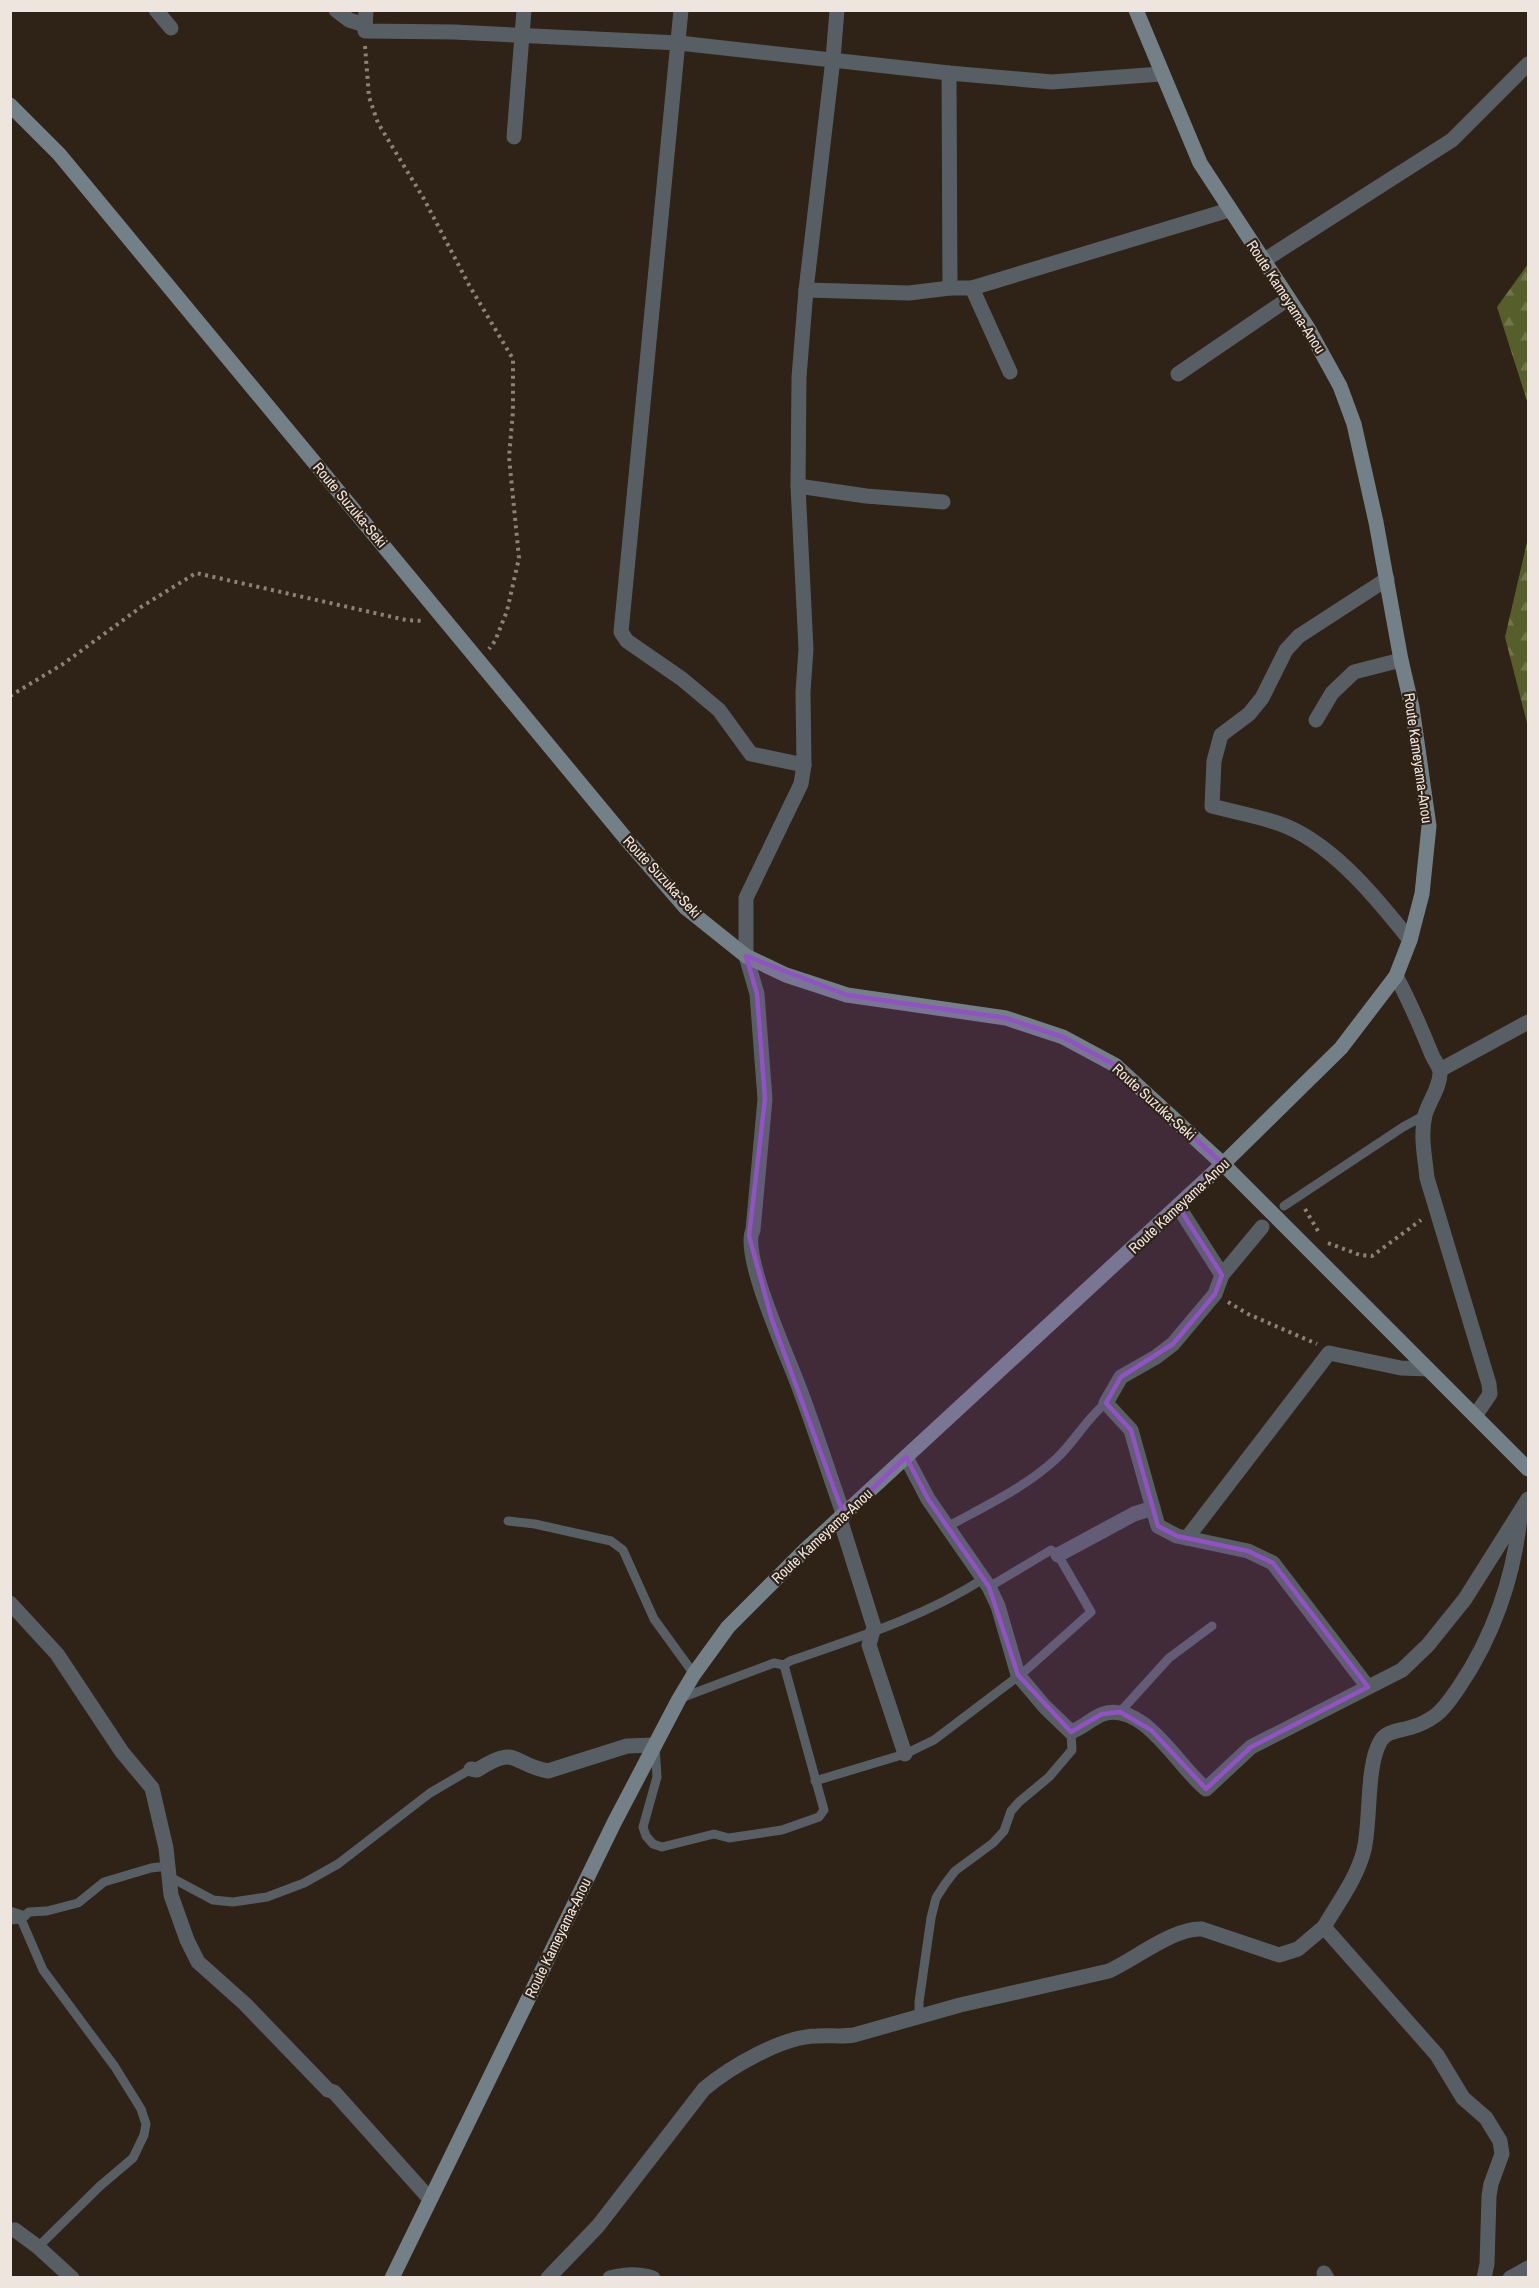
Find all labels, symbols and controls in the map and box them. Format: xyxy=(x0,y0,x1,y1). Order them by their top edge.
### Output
street label: Route Kameyama-Anou xyxy=(1242,236,1331,357)
street label: Route Suzuka-Seki xyxy=(308,457,392,552)
street label: Route Kameyama-Anou xyxy=(1399,691,1438,824)
street label: Route Suzuka-Seki xyxy=(619,831,706,923)
street label: Route Suzuka-Seki xyxy=(1108,1058,1201,1145)
street label: Route Kameyama-Anou xyxy=(1123,1153,1234,1258)
street label: Route Kameyama-Anou xyxy=(766,1483,877,1588)
street label: Route Kameyama-Anou xyxy=(519,1874,596,2001)

